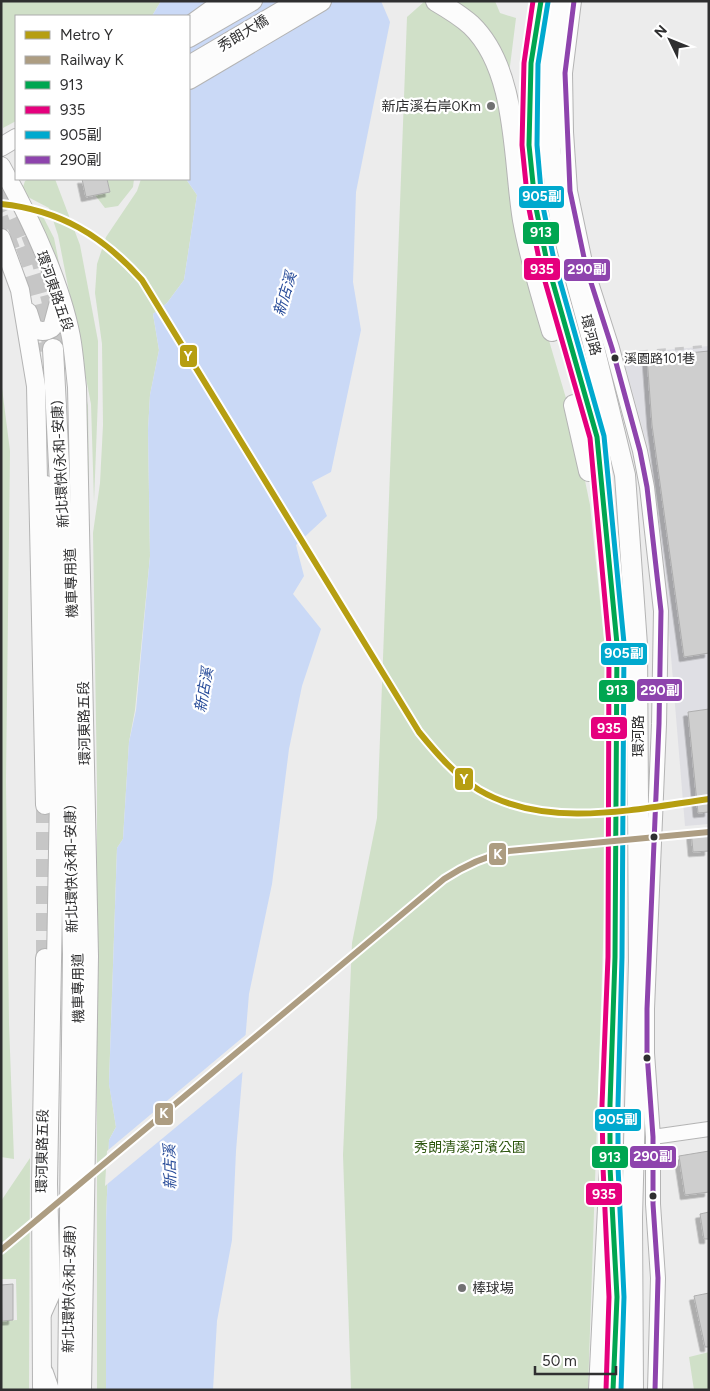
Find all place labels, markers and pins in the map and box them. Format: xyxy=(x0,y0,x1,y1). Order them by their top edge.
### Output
place label: 新店溪右岸0Km xyxy=(382,98,481,115)
marker: 新店溪右岸0Km xyxy=(485,100,497,112)
place label: 溪園路101巷 xyxy=(624,351,695,366)
marker: 溪園路101巷 xyxy=(610,353,620,363)
unlabelled marker xyxy=(649,832,659,842)
unlabelled marker xyxy=(642,1053,652,1063)
unlabelled marker xyxy=(648,1191,658,1201)
place label: 棒球場 xyxy=(472,1280,514,1297)
marker: 棒球場 xyxy=(456,1282,468,1294)

